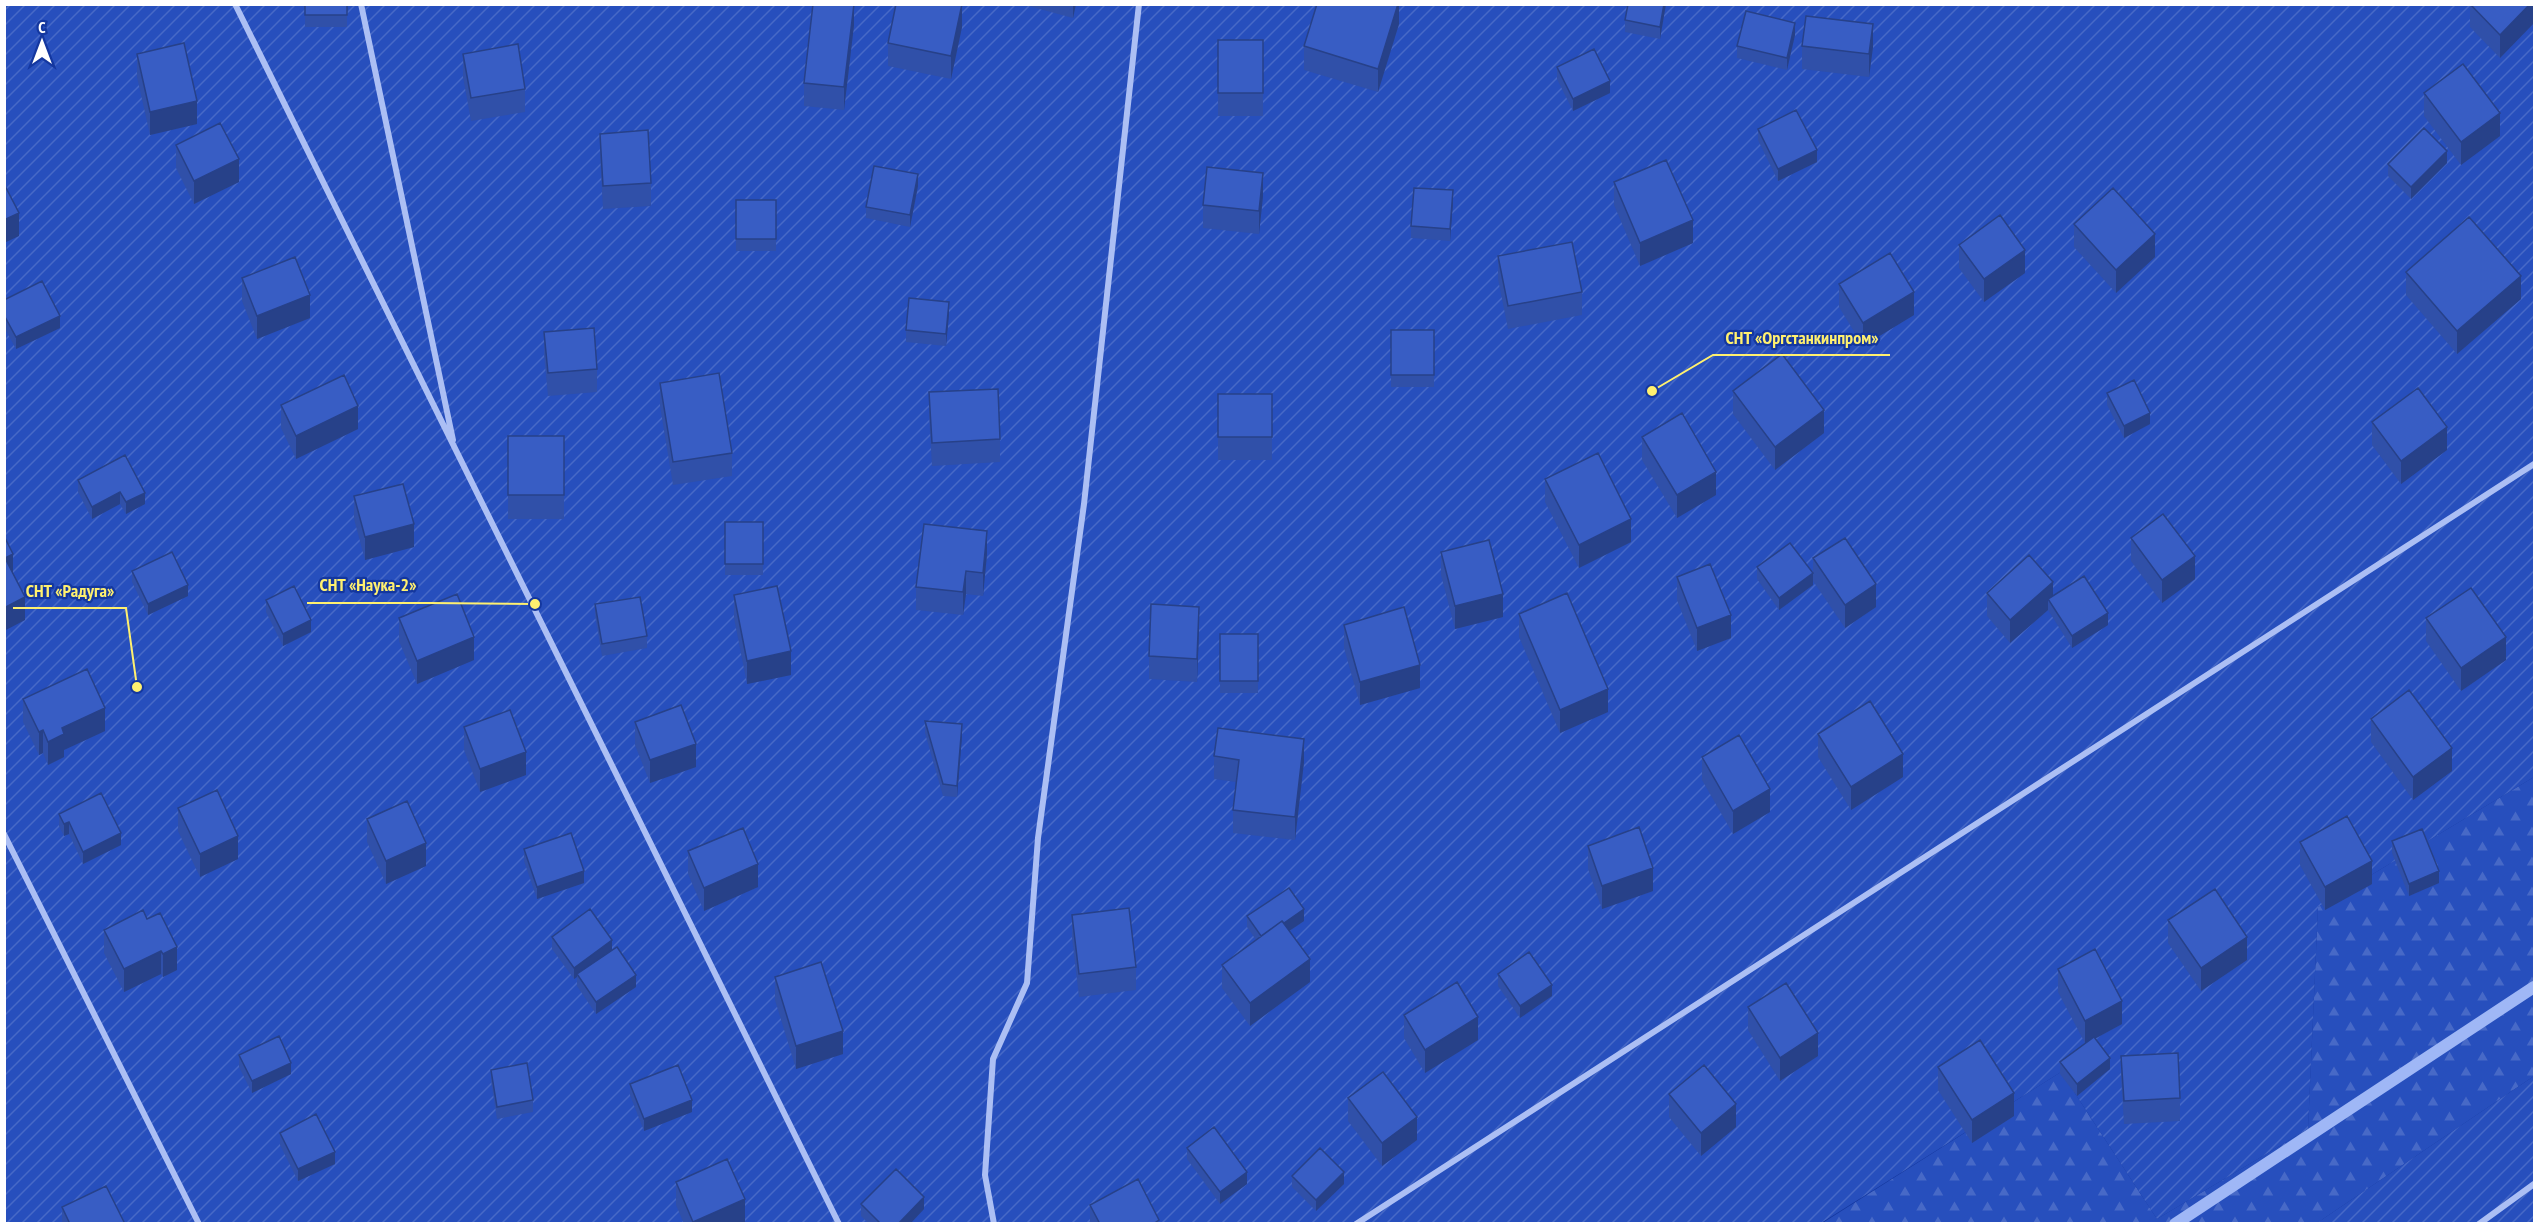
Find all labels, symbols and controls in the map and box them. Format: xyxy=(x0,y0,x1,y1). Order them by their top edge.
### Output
north arrow xyxy=(12,12,72,72)
text: С xyxy=(38,17,46,37)
callout: СНТ «Оргстанкинпром» xyxy=(1713,319,1890,355)
text: СНТ «Оргстанкинпром» xyxy=(1726,326,1878,349)
callout: СНТ «Наука-2» xyxy=(307,567,429,603)
callout: СНТ «Радуга» xyxy=(13,572,126,608)
text: СНТ «Наука-2» xyxy=(319,573,417,596)
text: СНТ «Радуга» xyxy=(26,579,114,602)

